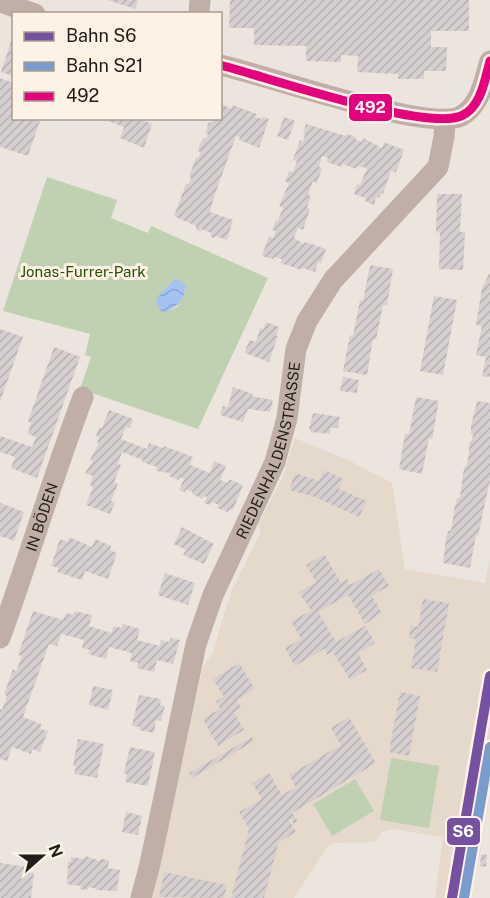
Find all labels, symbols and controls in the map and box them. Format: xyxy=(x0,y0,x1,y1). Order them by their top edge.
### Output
legend xyxy=(12,12,222,120)
text: Bahn S6 xyxy=(66,25,136,46)
text: Bahn S21 xyxy=(66,55,143,76)
text: 492 xyxy=(66,85,99,106)
line badge: 492 xyxy=(348,93,393,122)
text: 492 xyxy=(354,98,386,117)
park label: Jonas-Furrer-Park xyxy=(20,263,146,280)
street label: RIEDENHALDENSTRASSE xyxy=(232,361,303,541)
street label: IN BÖDEN xyxy=(22,480,61,553)
line badge: S6 xyxy=(446,817,481,846)
text: S6 xyxy=(452,822,474,841)
north arrow xyxy=(12,826,72,886)
text: N xyxy=(44,842,67,860)

